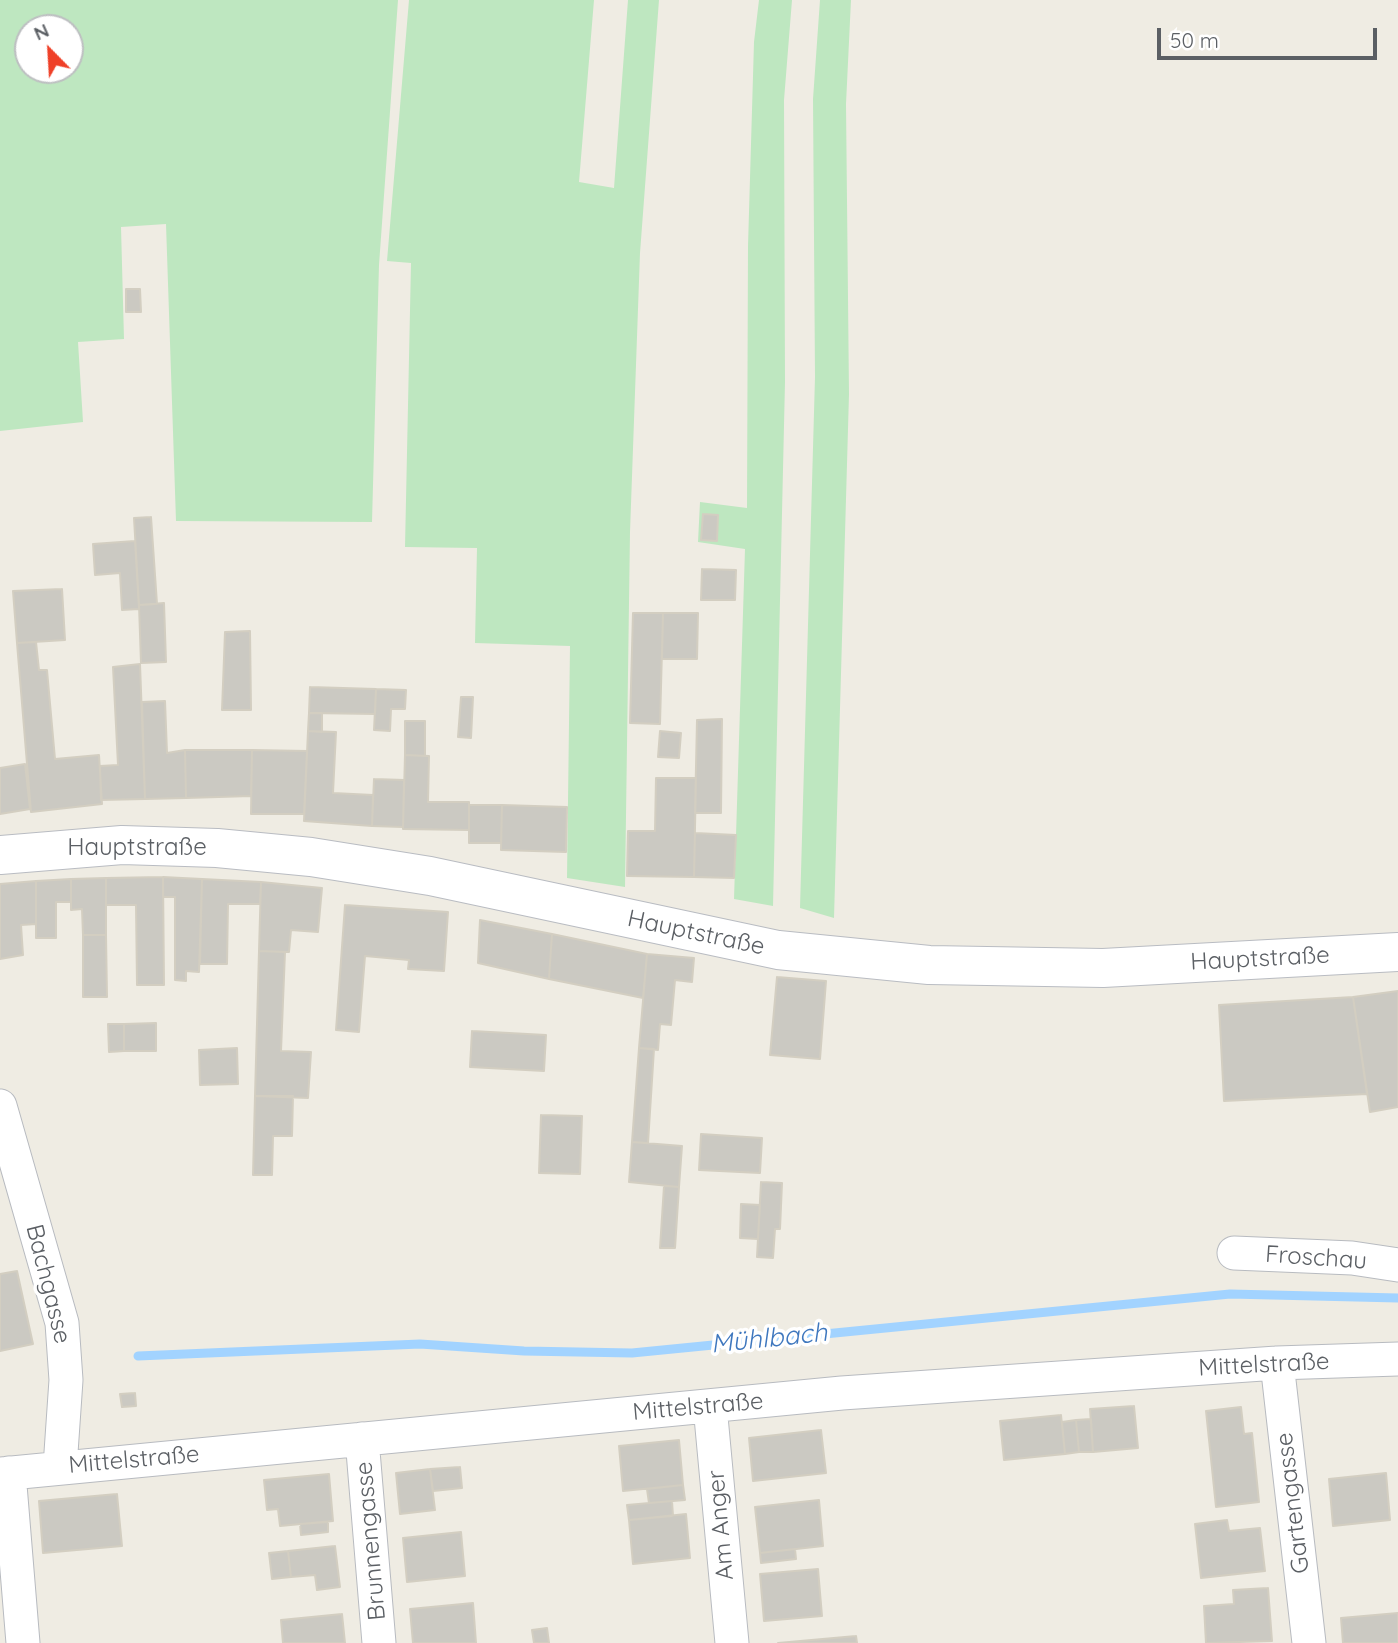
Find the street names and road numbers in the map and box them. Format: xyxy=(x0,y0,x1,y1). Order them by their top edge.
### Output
street label: Hauptstraße xyxy=(67,834,207,862)
street label: Hauptstraße xyxy=(625,904,767,962)
street label: Hauptstraße xyxy=(1190,941,1330,977)
street label: Bachgasse xyxy=(19,1221,77,1347)
street label: Froschau xyxy=(1264,1240,1368,1276)
street label: Mittelstraße xyxy=(1198,1347,1330,1383)
street label: Mittelstraße xyxy=(631,1387,765,1427)
street label: Gartengasse xyxy=(1270,1431,1316,1575)
street label: Mittelstraße xyxy=(67,1440,201,1480)
street label: Brunnengasse xyxy=(350,1460,392,1622)
street label: Am Anger xyxy=(702,1469,740,1581)

